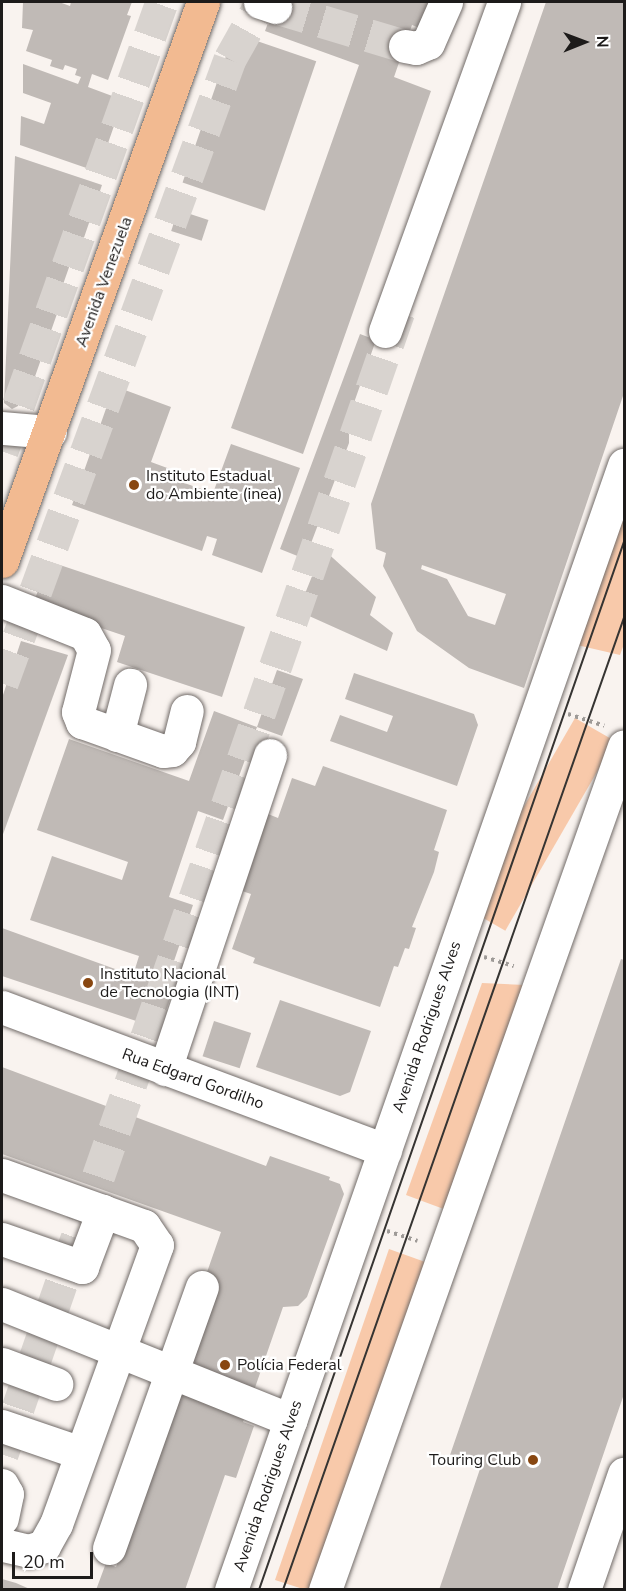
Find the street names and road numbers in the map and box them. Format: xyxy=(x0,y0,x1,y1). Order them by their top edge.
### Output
street label: Avenida Venezuela xyxy=(72,214,136,350)
street label: Avenida Rodrigues Alves xyxy=(389,939,465,1115)
street label: Rua Edgard Gordilho xyxy=(119,1044,267,1114)
street label: Avenida Rodrigues Alves xyxy=(230,1398,306,1574)

